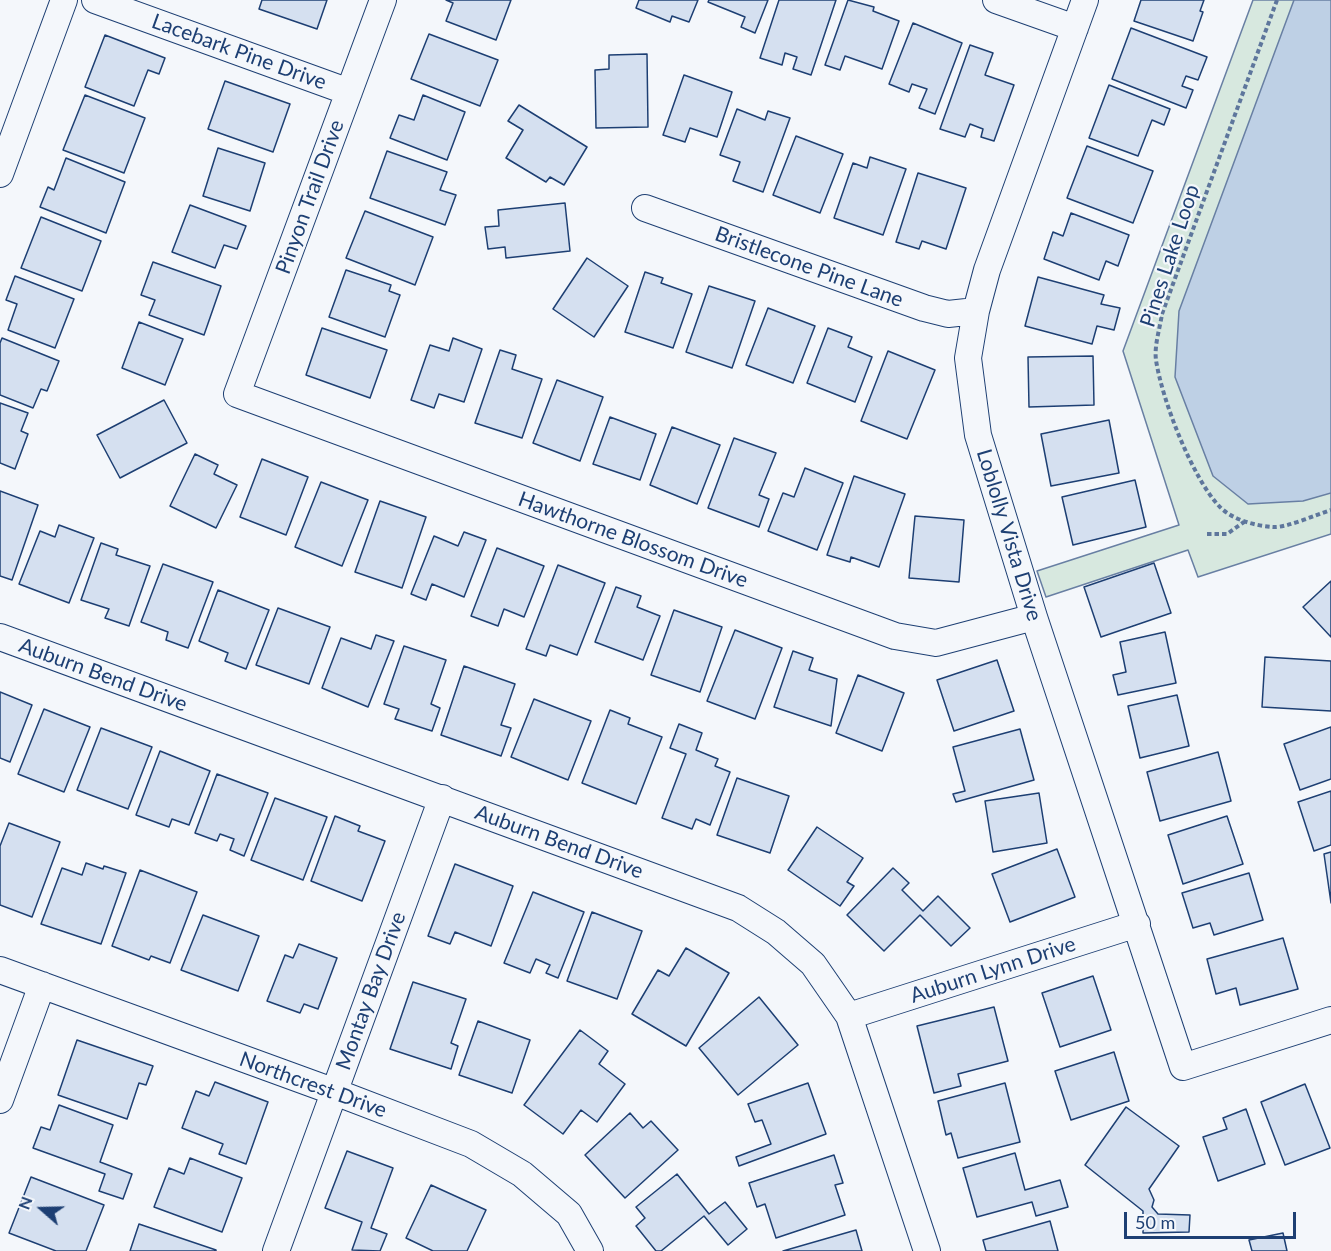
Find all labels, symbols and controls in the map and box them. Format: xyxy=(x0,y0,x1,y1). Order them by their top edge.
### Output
street label: Lacebark Pine Drive xyxy=(148,9,330,95)
street label: Pinyon Trail Drive xyxy=(270,117,350,277)
street label: Pines Lake Loop xyxy=(1135,182,1205,330)
street label: Bristlecone Pine Lane xyxy=(711,221,907,313)
street label: Loblolly Vista Drive xyxy=(971,446,1047,624)
street label: Hawthorne Blossom Drive xyxy=(515,487,751,593)
street label: Auburn Bend Drive xyxy=(15,633,191,717)
street label: Auburn Bend Drive xyxy=(471,800,647,884)
street label: Montay Bay Drive xyxy=(331,908,411,1074)
street label: Auburn Lynn Drive xyxy=(907,931,1079,1009)
street label: Northcrest Drive xyxy=(236,1047,390,1123)
north arrow xyxy=(12,1179,72,1239)
text: N xyxy=(14,1194,36,1212)
scale bar xyxy=(1127,1200,1300,1238)
text: 50 m xyxy=(1135,1211,1175,1233)

